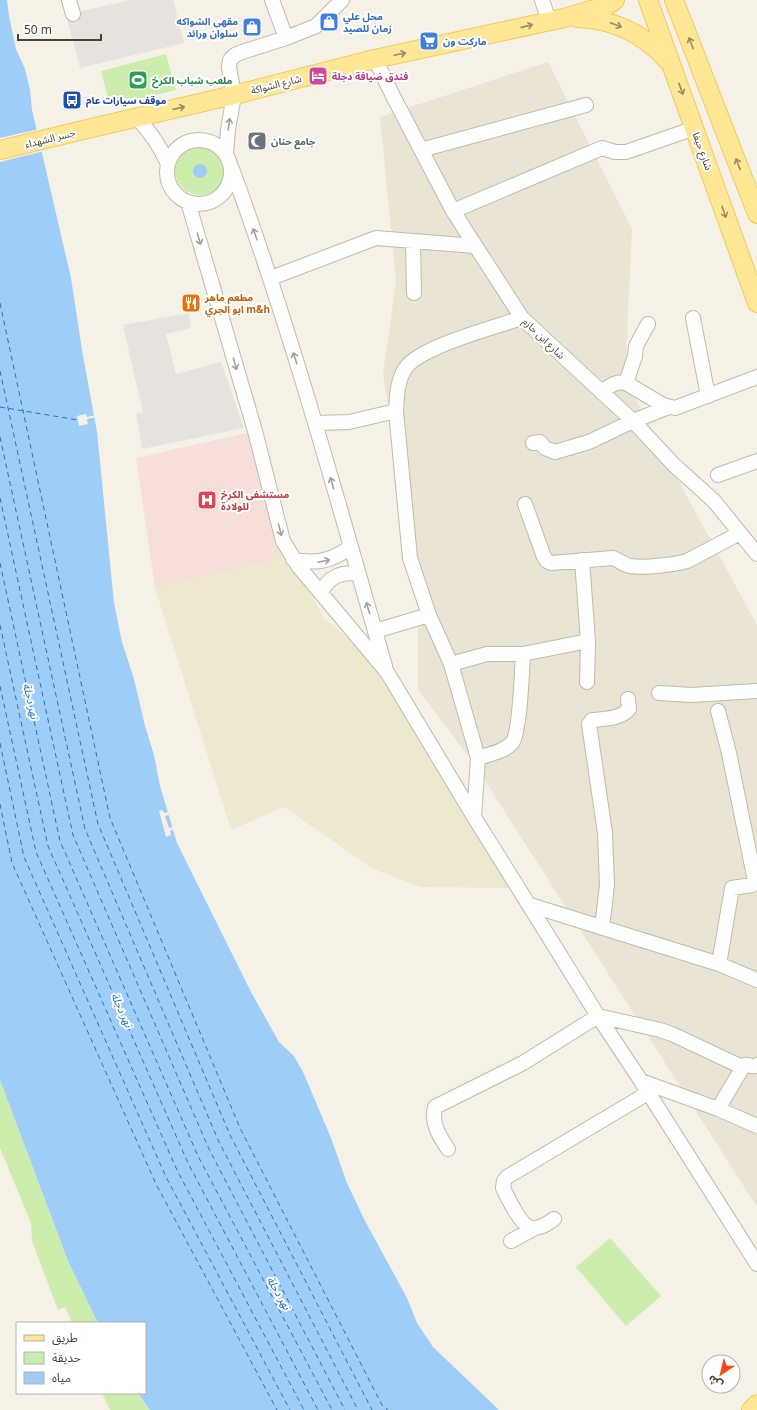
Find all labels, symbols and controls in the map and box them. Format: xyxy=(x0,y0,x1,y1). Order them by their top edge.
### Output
place label: محل علي زمان للصيد xyxy=(343,9,392,35)
shop icon: محل علي زمان للصيد xyxy=(318,11,340,33)
place label: مقهى الشواكه سلوان ورائد xyxy=(177,14,238,40)
scale bar xyxy=(18,16,101,42)
shop icon: مقهى الشواكه سلوان ورائد xyxy=(241,16,263,38)
text: 50 m xyxy=(24,21,52,38)
one-way arrow xyxy=(520,22,533,30)
one-way arrow xyxy=(609,22,621,30)
supermarket icon: ماركت ون xyxy=(418,30,440,52)
place label: ماركت ون xyxy=(443,34,487,48)
one-way arrow xyxy=(686,38,694,50)
one-way arrow xyxy=(393,49,406,57)
hotel icon: فندق ضيافة دجلة xyxy=(307,65,329,87)
sports icon: ملعب شباب الكرخ xyxy=(127,69,149,91)
place label: فندق ضيافة دجلة xyxy=(332,69,408,83)
street label: شارع الشواكة xyxy=(249,71,303,98)
place label: ملعب شباب الكرخ xyxy=(152,73,232,89)
one-way arrow xyxy=(678,83,685,96)
bus stop icon: موقف سيارات عام xyxy=(61,89,83,111)
place label: موقف سيارات عام xyxy=(86,93,166,108)
one-way arrow xyxy=(172,103,185,111)
one-way arrow xyxy=(225,118,233,131)
street label: جسر الشهداء xyxy=(23,125,77,151)
mosque icon: جامع حنان xyxy=(246,130,268,152)
street label: شارع حيفا xyxy=(689,130,716,172)
place label: جامع حنان xyxy=(271,134,316,150)
one-way arrow xyxy=(733,159,741,171)
one-way arrow xyxy=(721,205,729,217)
one-way arrow xyxy=(251,229,259,241)
one-way arrow xyxy=(196,233,203,246)
place label: مطعم ماهر ابو الجري m&h xyxy=(204,290,270,318)
restaurant icon: مطعم ماهر ابو الجري m&h xyxy=(180,292,202,314)
street label: شارع ابن حازم xyxy=(518,314,568,363)
one-way arrow xyxy=(291,352,298,365)
one-way arrow xyxy=(232,357,239,370)
one-way arrow xyxy=(328,476,335,489)
place label: مستشفى الكرخ للولادة xyxy=(221,487,290,513)
hospital icon: مستشفى الكرخ للولادة xyxy=(196,489,218,511)
one-way arrow xyxy=(277,523,285,536)
one-way arrow xyxy=(317,556,330,564)
one-way arrow xyxy=(364,601,371,614)
water label: نهر دجلة xyxy=(20,682,43,722)
water label: نهر دجلة xyxy=(108,990,137,1031)
water label: نهر دجلة xyxy=(264,1273,296,1314)
legend xyxy=(16,1322,146,1394)
text: طريق xyxy=(52,1329,78,1346)
text: حديقة xyxy=(52,1349,81,1366)
north arrow xyxy=(701,1354,741,1394)
text: مياه xyxy=(52,1369,71,1386)
text: ش xyxy=(704,1372,725,1393)

